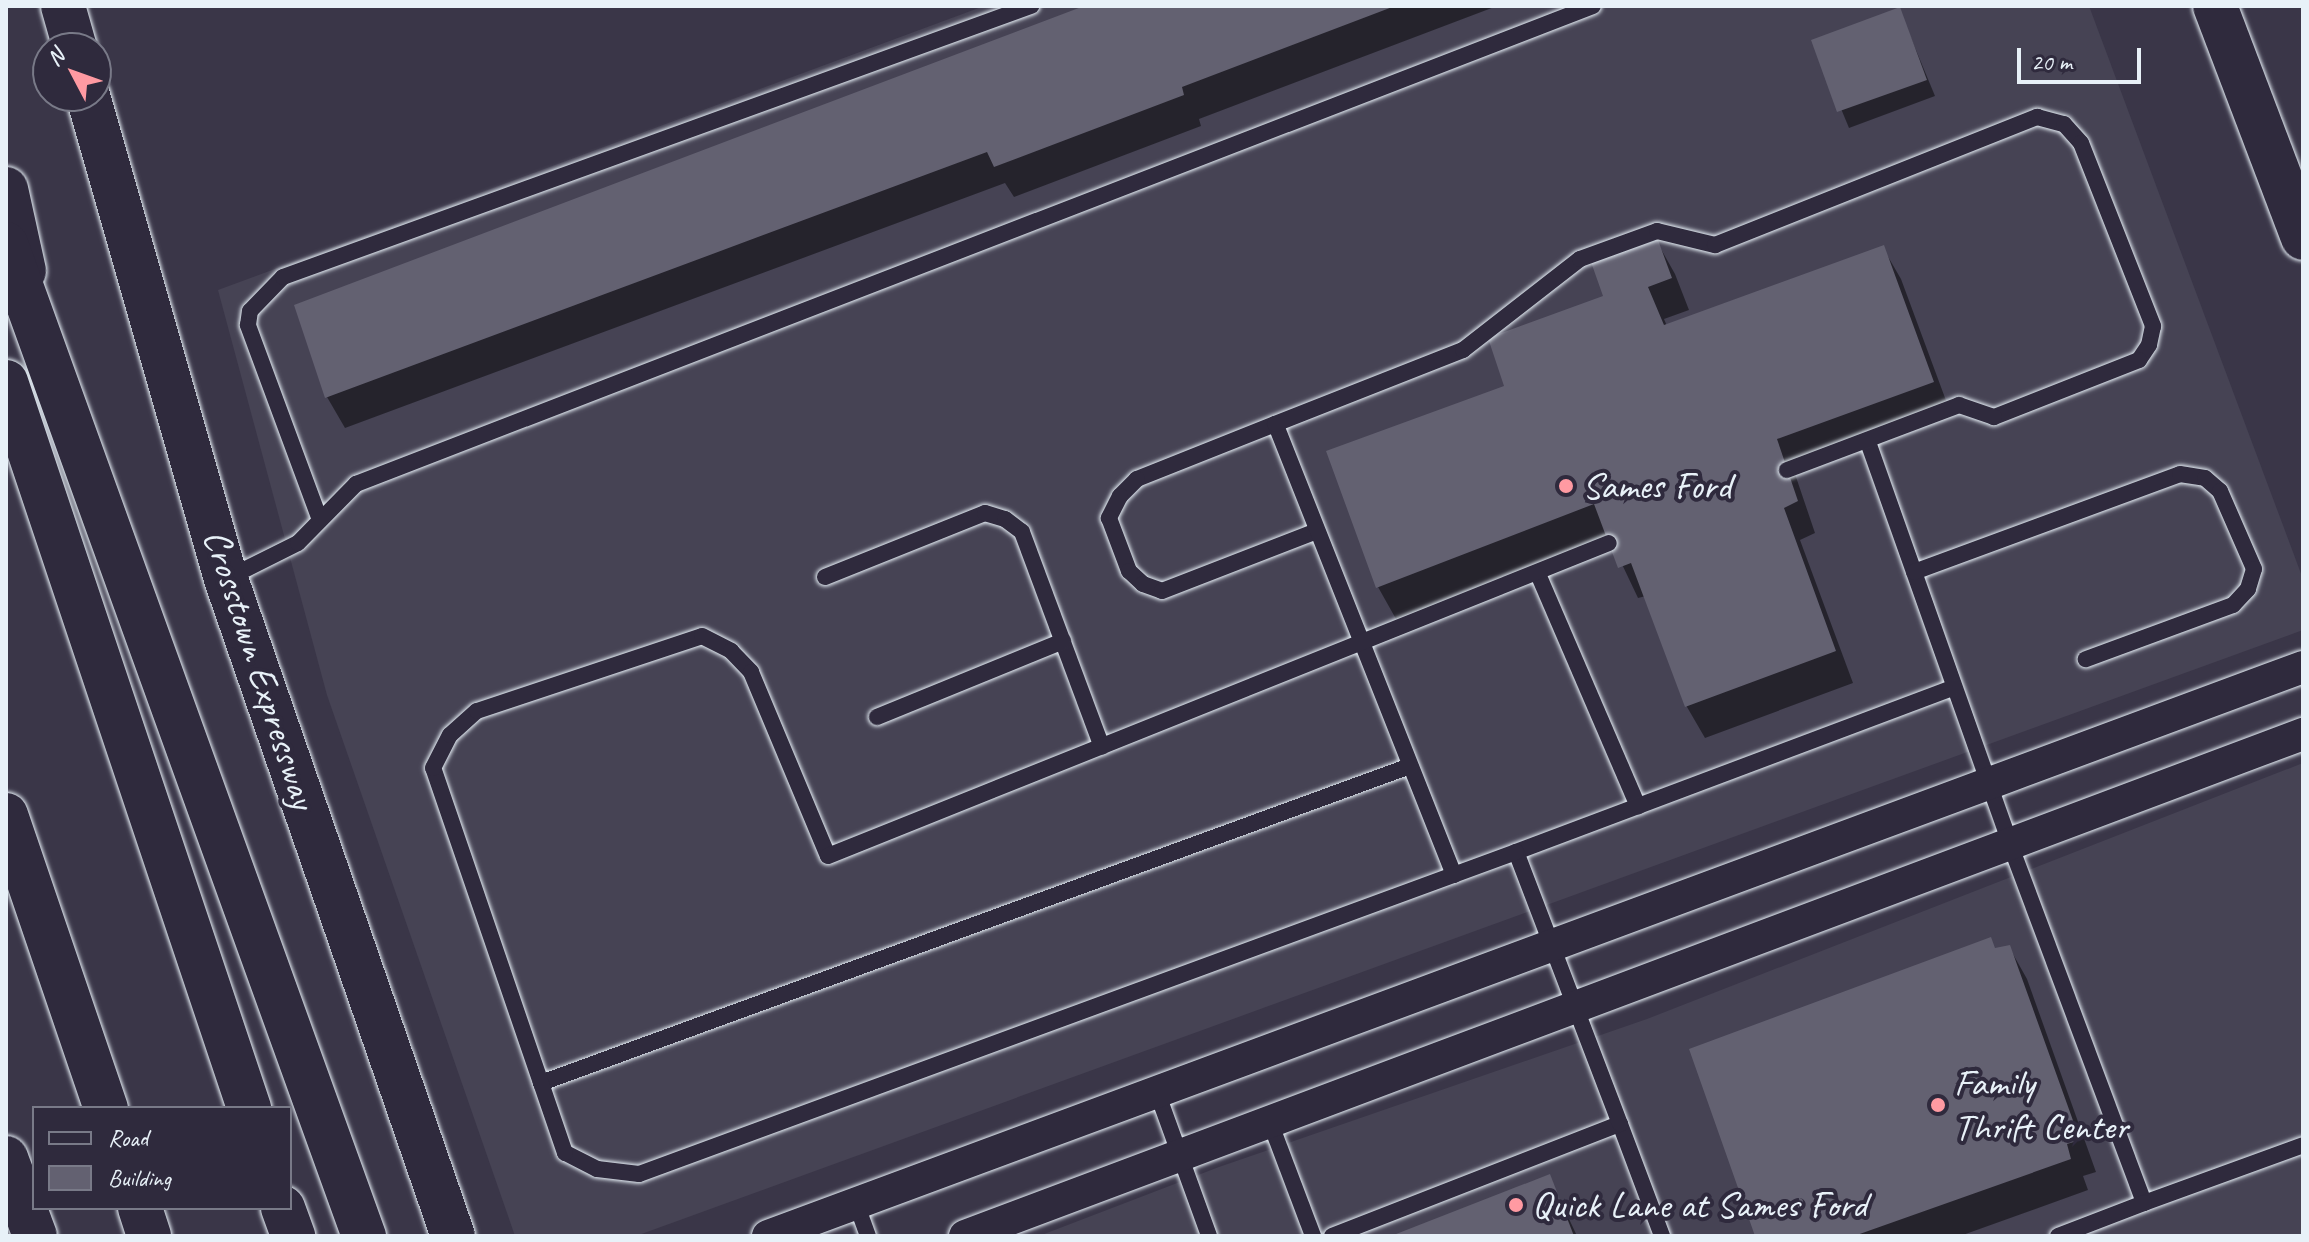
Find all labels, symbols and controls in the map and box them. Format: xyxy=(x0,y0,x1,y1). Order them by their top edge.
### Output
north arrow xyxy=(32,32,112,112)
scale bar xyxy=(2021,32,2145,82)
text: N xyxy=(40,43,70,72)
text: 20 m xyxy=(2031,47,2072,77)
place label: Sames Ford xyxy=(1582,463,1731,509)
marker: Sames Ford xyxy=(1557,477,1575,495)
street label: Crosstown Expressway xyxy=(193,524,327,814)
place label: Family Thrift Center xyxy=(1954,1060,2128,1150)
marker: Family Thrift Center xyxy=(1929,1096,1947,1114)
legend xyxy=(32,1106,292,1210)
text: Road xyxy=(108,1123,148,1153)
text: Building xyxy=(108,1163,171,1193)
place label: Quick Lane at Sames Ford xyxy=(1532,1182,1868,1228)
marker: Quick Lane at Sames Ford xyxy=(1507,1196,1525,1214)

